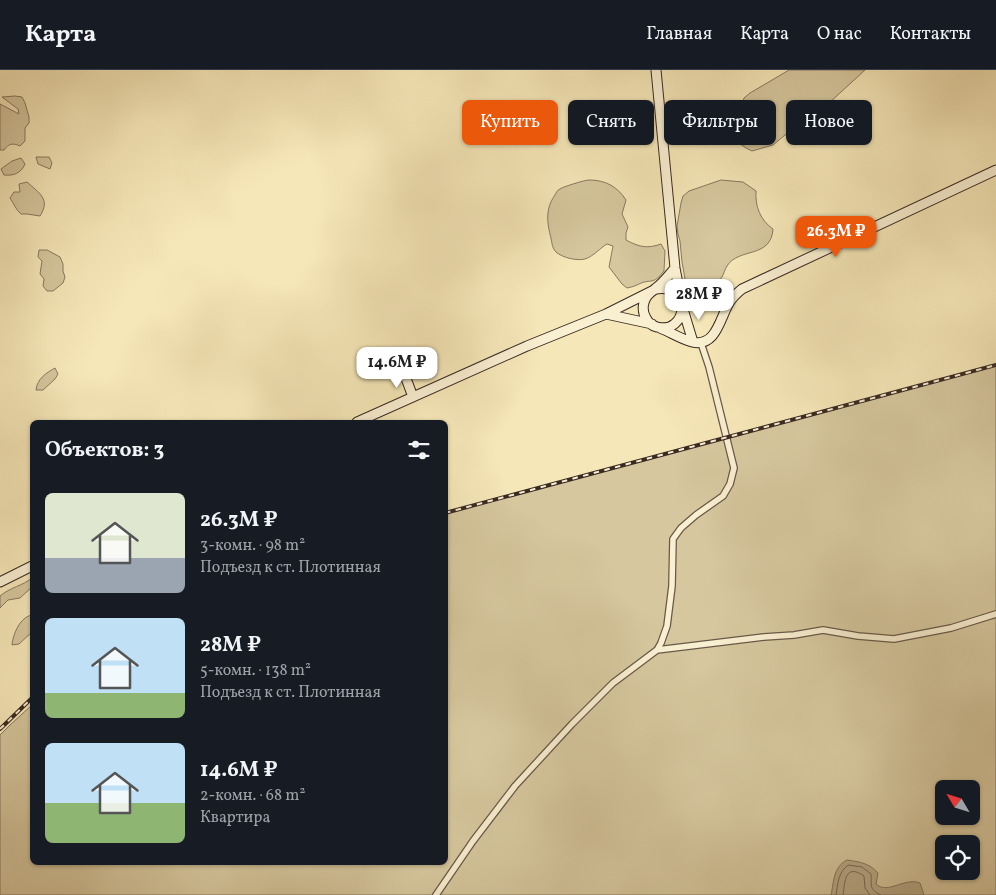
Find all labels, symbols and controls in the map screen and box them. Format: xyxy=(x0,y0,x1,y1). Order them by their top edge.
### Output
text: Карта xyxy=(25,18,96,52)
text: Главная xyxy=(646,22,712,47)
text: Карта xyxy=(740,22,789,47)
text: О нас xyxy=(817,22,862,47)
text: Контакты xyxy=(890,22,971,47)
chip: Купить xyxy=(462,100,558,145)
chip: Снять xyxy=(568,100,654,145)
chip: Фильтры xyxy=(664,100,776,145)
chip: Новое xyxy=(786,100,872,145)
pin: 26.3M ₽ xyxy=(790,216,882,258)
text: 26.3M ₽ xyxy=(806,221,866,243)
pin: 28M ₽ xyxy=(664,278,734,321)
text: 28M ₽ xyxy=(676,284,722,306)
pin: 14.6M ₽ xyxy=(351,346,443,389)
text: 14.6M ₽ xyxy=(367,352,427,374)
text: Объектов: 3 xyxy=(45,436,164,465)
icon: filters xyxy=(405,436,433,464)
text: 26.3M ₽ xyxy=(200,506,278,535)
icon: home xyxy=(85,513,145,573)
text: 3-комн. · 98 m² xyxy=(200,535,305,557)
text: Подъезд к ст. Плотинная xyxy=(200,557,381,579)
text: 28M ₽ xyxy=(200,631,261,660)
icon: home xyxy=(85,638,145,698)
text: 5-комн. · 138 m² xyxy=(200,660,311,682)
text: Подъезд к ст. Плотинная xyxy=(200,682,381,704)
text: 14.6M ₽ xyxy=(200,756,278,785)
icon: home xyxy=(85,763,145,823)
north arrow xyxy=(935,780,980,825)
map controls xyxy=(935,780,980,880)
text: 2-комн. · 68 m² xyxy=(200,785,305,807)
text: Квартира xyxy=(200,807,270,829)
button: locate xyxy=(935,835,980,880)

